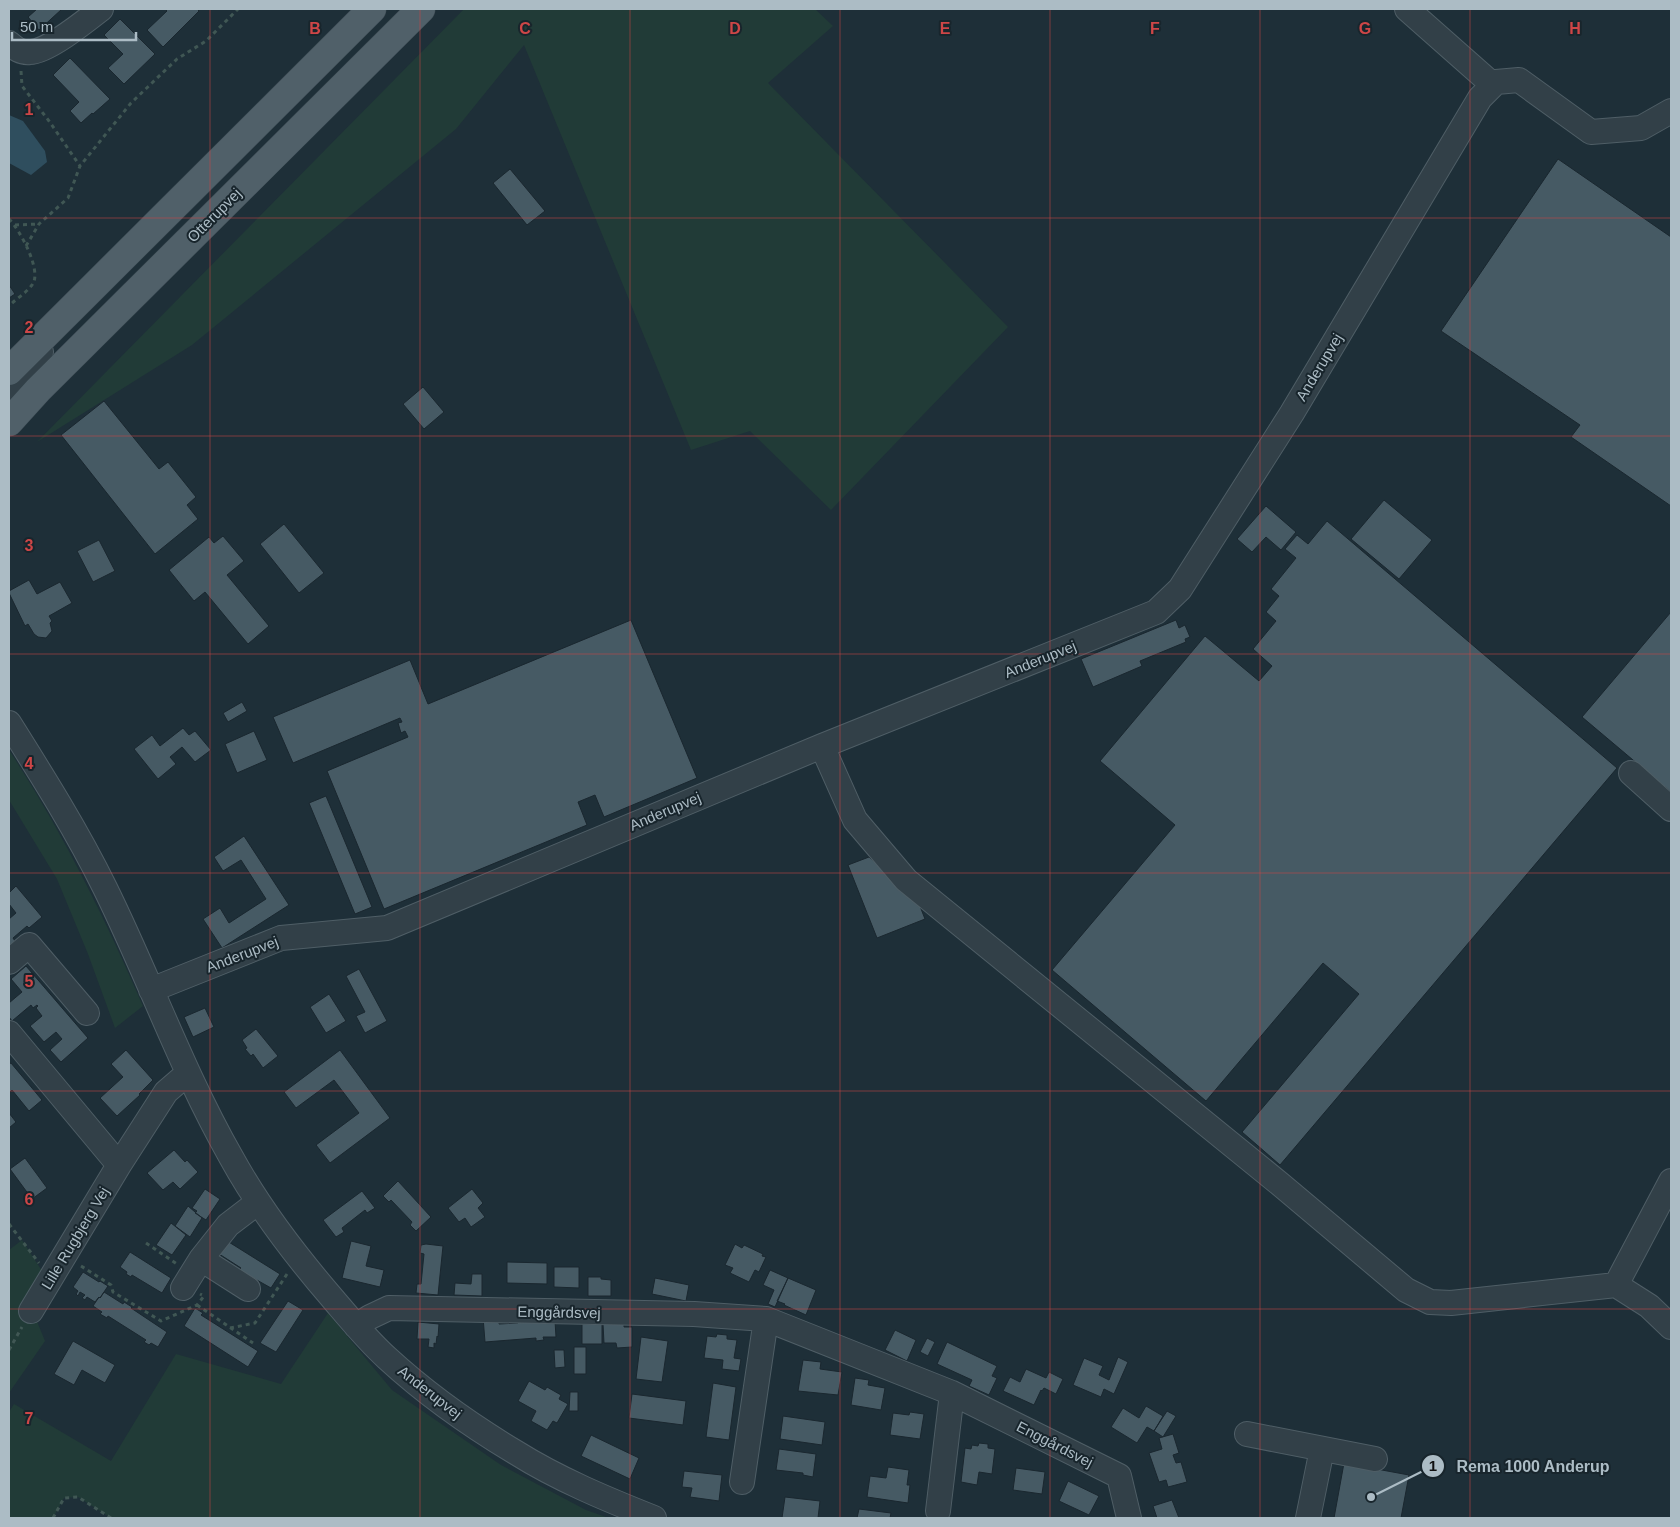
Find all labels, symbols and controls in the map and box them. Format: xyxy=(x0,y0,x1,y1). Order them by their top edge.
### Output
scale bar xyxy=(12,10,136,42)
text: 50 m xyxy=(20,18,53,35)
text: B xyxy=(309,20,321,37)
text: C xyxy=(519,20,531,37)
text: D xyxy=(729,20,741,37)
text: E xyxy=(940,20,951,37)
text: F xyxy=(1150,20,1160,37)
text: G xyxy=(1359,20,1371,37)
text: H xyxy=(1569,20,1581,37)
text: 1 xyxy=(25,101,34,118)
street label: Otterupvej xyxy=(184,185,244,245)
text: 2 xyxy=(25,319,34,336)
street label: Anderupvej xyxy=(1292,330,1346,404)
text: 3 xyxy=(25,537,34,554)
street label: Anderupvej xyxy=(1002,637,1078,681)
text: 4 xyxy=(25,755,34,772)
street label: Anderupvej xyxy=(627,788,703,834)
street label: Anderupvej xyxy=(204,932,280,976)
text: 5 xyxy=(25,973,34,990)
street label: Lille Rugbjerg Vej xyxy=(38,1184,112,1292)
text: 6 xyxy=(25,1191,34,1208)
street label: Enggårdsvej xyxy=(517,1303,601,1321)
street label: Anderupvej xyxy=(395,1362,465,1422)
text: 7 xyxy=(25,1410,34,1427)
street label: Enggårdsvej xyxy=(1014,1417,1096,1471)
callout: Rema 1000 Anderup xyxy=(1421,1451,1620,1482)
text: 1 xyxy=(1429,1457,1437,1474)
text: Rema 1000 Anderup xyxy=(1456,1458,1610,1475)

